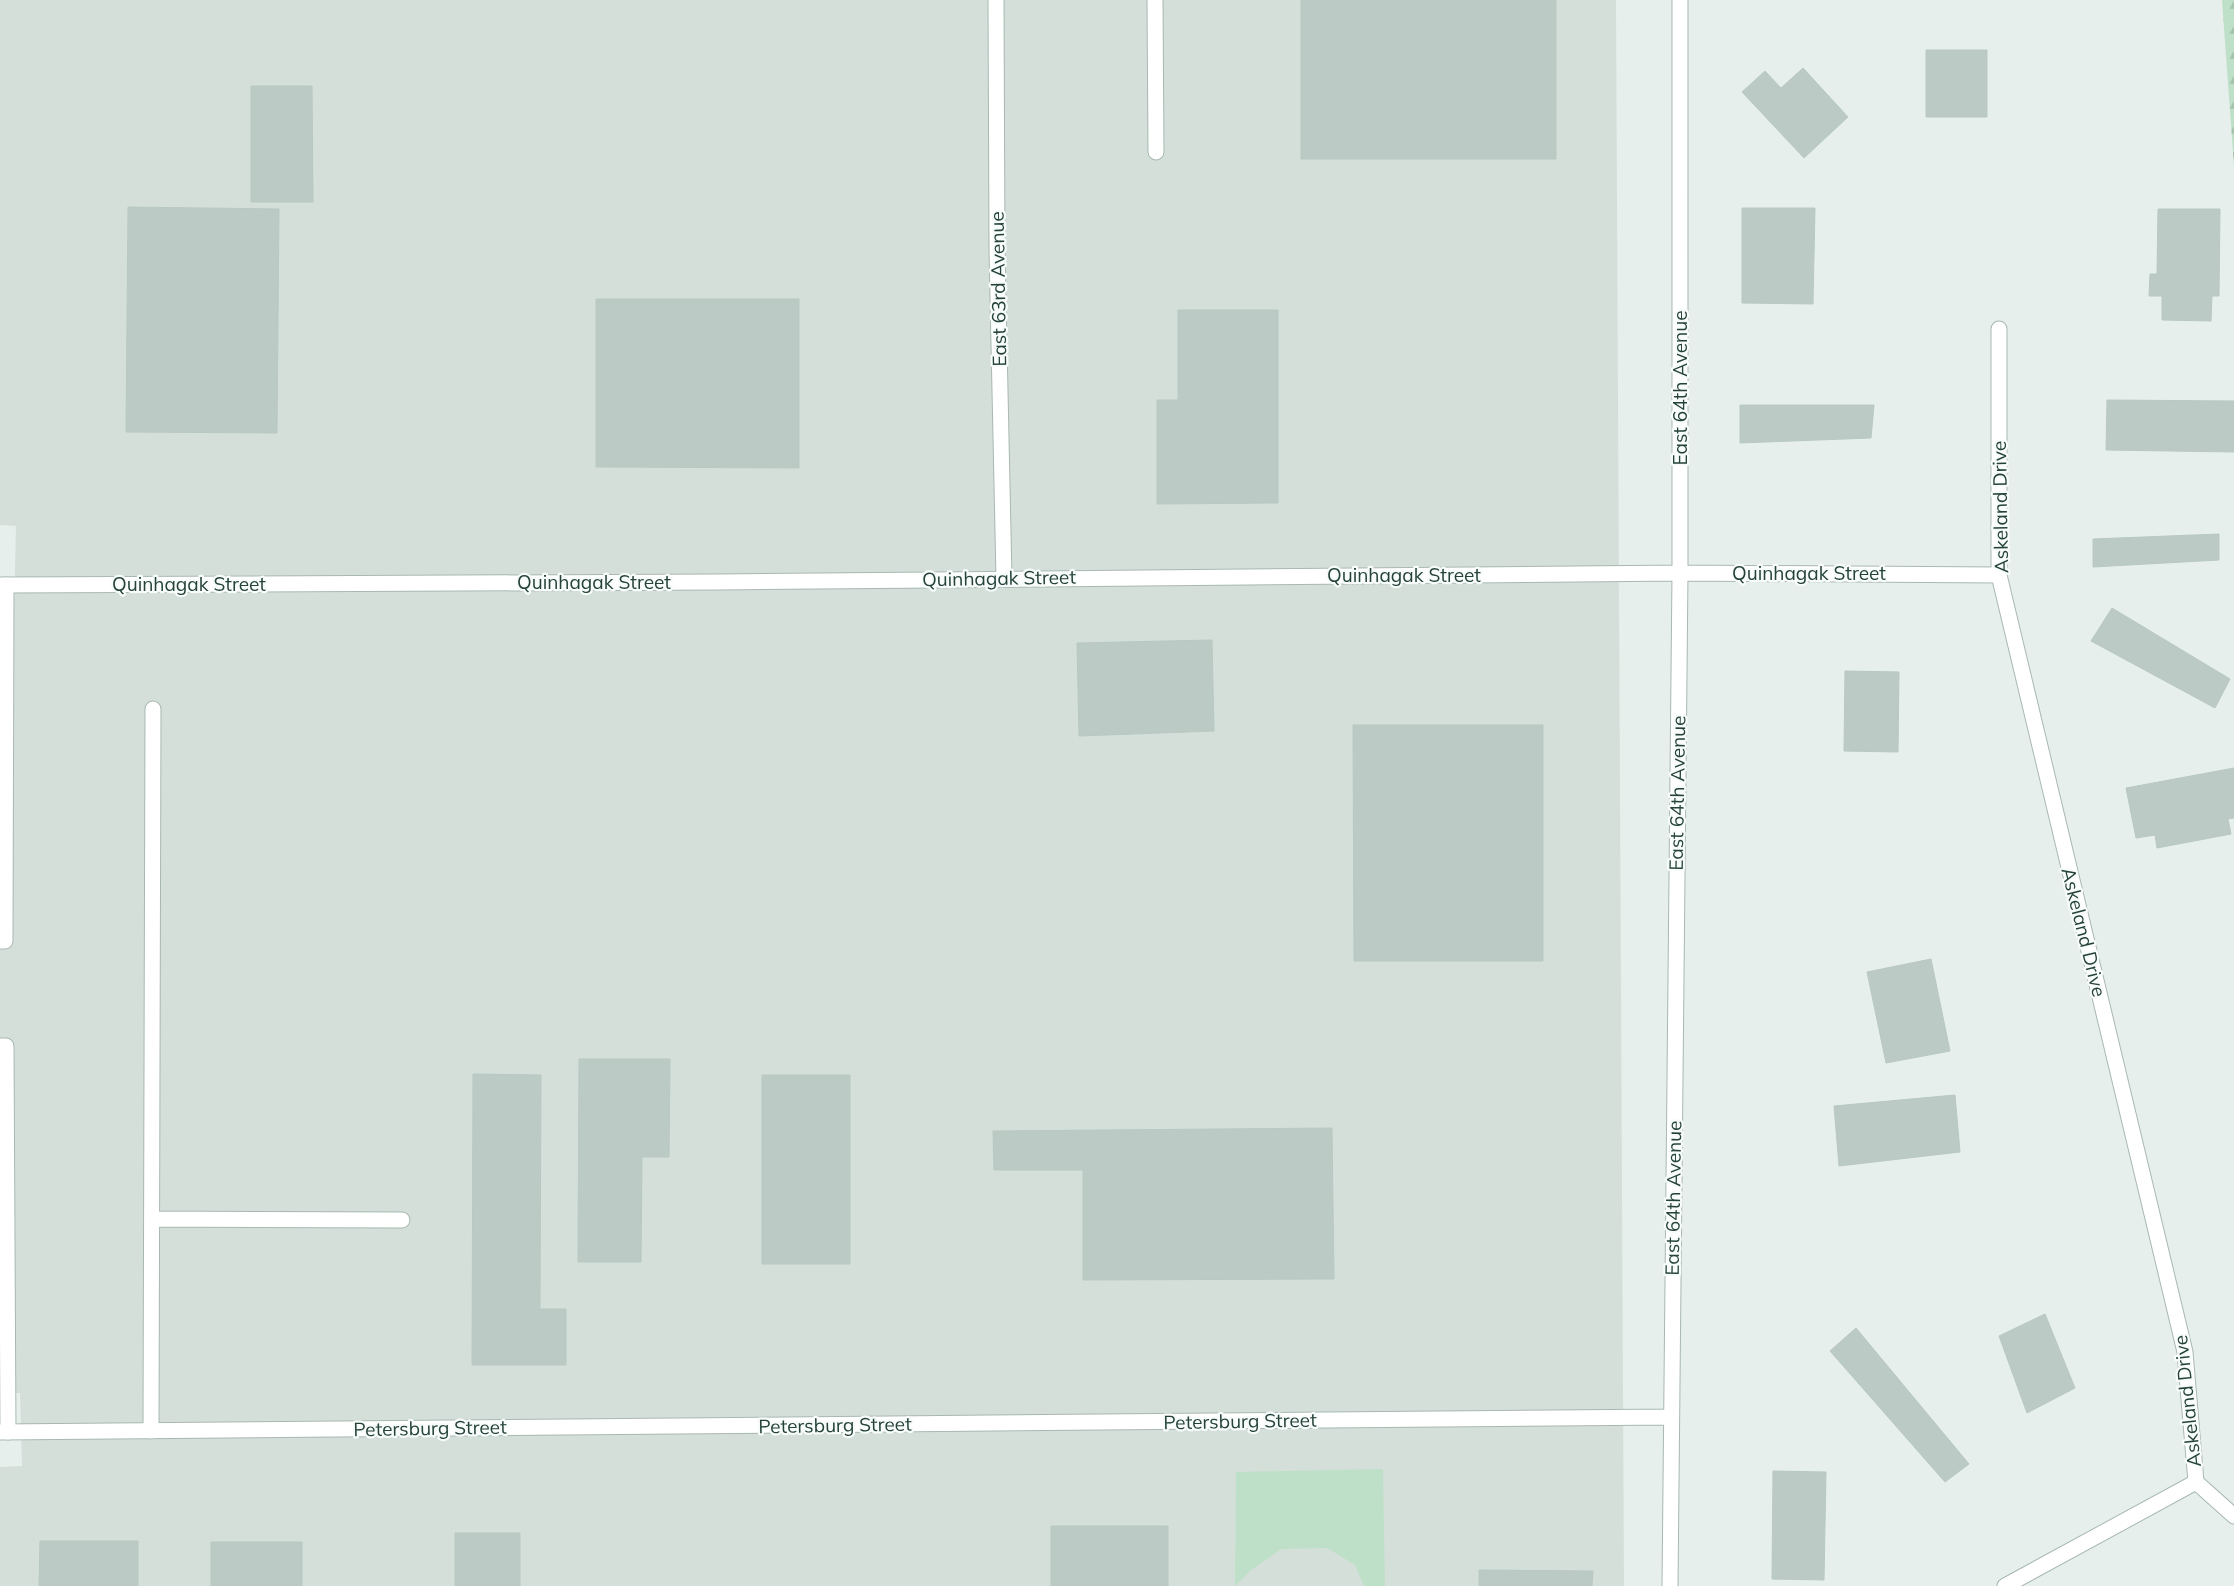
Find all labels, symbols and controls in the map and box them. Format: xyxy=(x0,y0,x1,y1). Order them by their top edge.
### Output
street label: East 63rd Avenue xyxy=(985,211,1011,367)
street label: East 64th Avenue xyxy=(1668,310,1692,466)
street label: Askeland Drive xyxy=(1987,441,2013,573)
street label: Quinhagak Street xyxy=(1732,561,1886,585)
street label: Quinhagak Street xyxy=(1327,563,1481,587)
street label: Quinhagak Street xyxy=(922,565,1077,591)
street label: Quinhagak Street xyxy=(517,570,671,594)
street label: Quinhagak Street xyxy=(112,572,266,596)
street label: East 64th Avenue xyxy=(1664,715,1690,871)
street label: Askeland Drive xyxy=(2056,865,2112,999)
street label: East 64th Avenue xyxy=(1660,1120,1686,1276)
street label: Askeland Drive xyxy=(2168,1334,2206,1468)
street label: Petersburg Street xyxy=(1163,1408,1317,1434)
street label: Petersburg Street xyxy=(758,1412,912,1438)
street label: Petersburg Street xyxy=(353,1415,507,1441)

